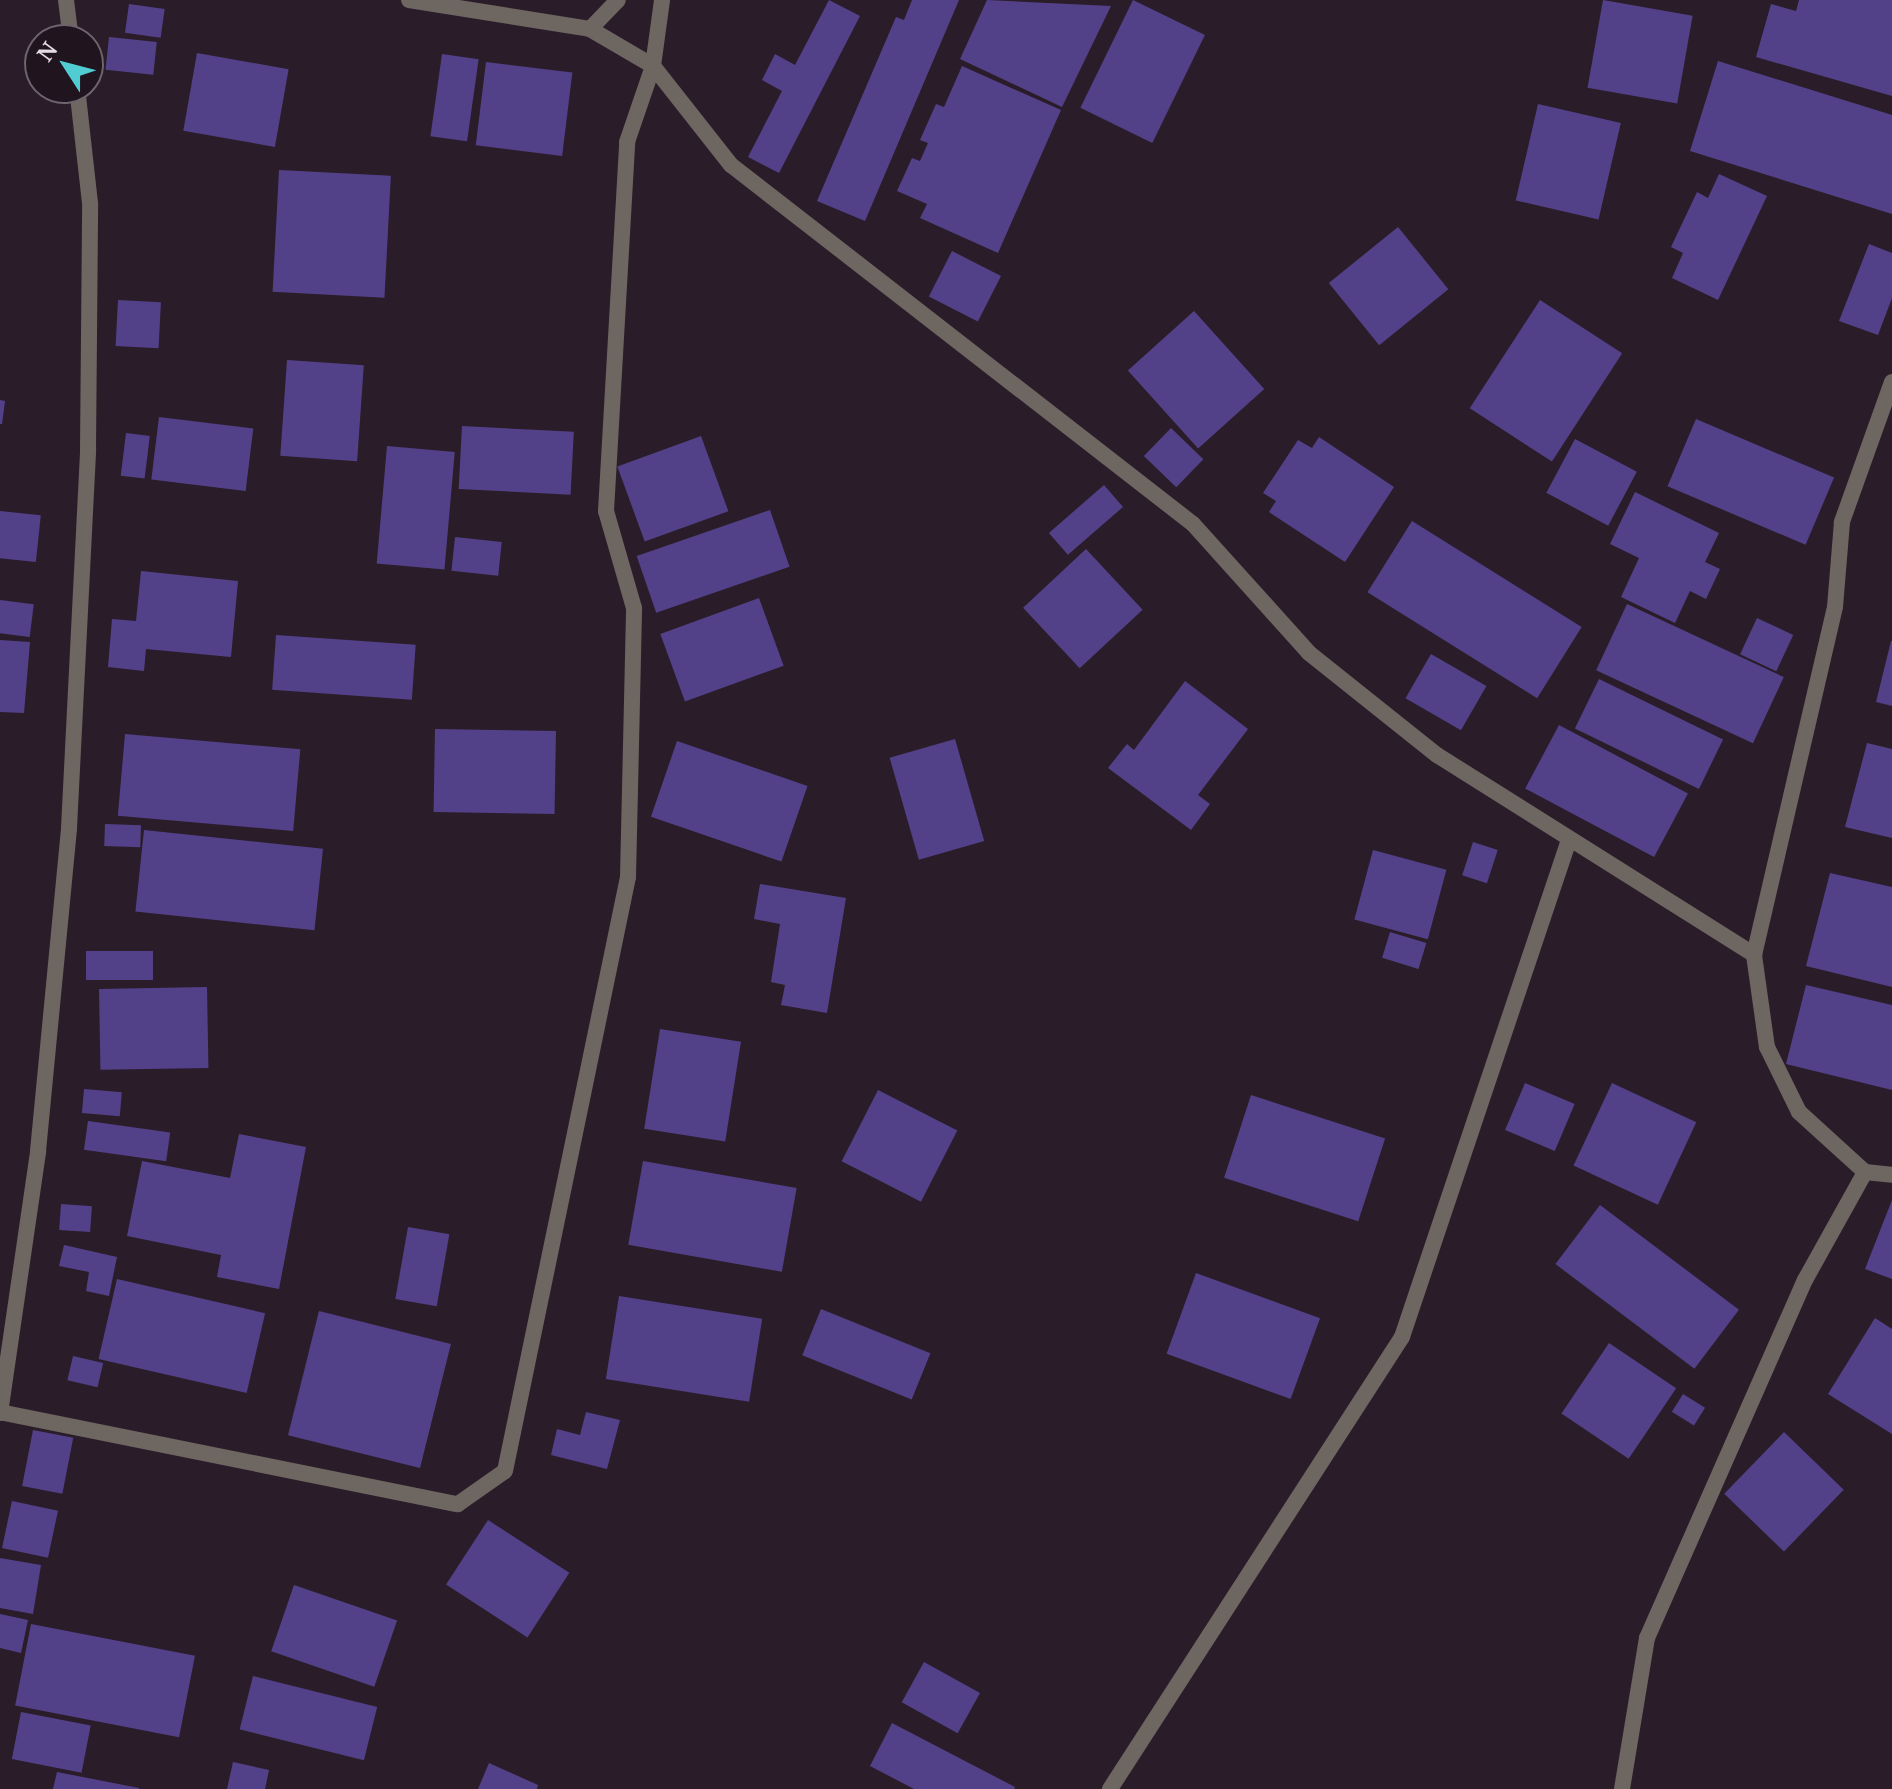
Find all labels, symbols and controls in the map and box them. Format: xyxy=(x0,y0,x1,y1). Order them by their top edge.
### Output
north arrow xyxy=(24,24,104,104)
text: N xyxy=(29,35,63,67)

